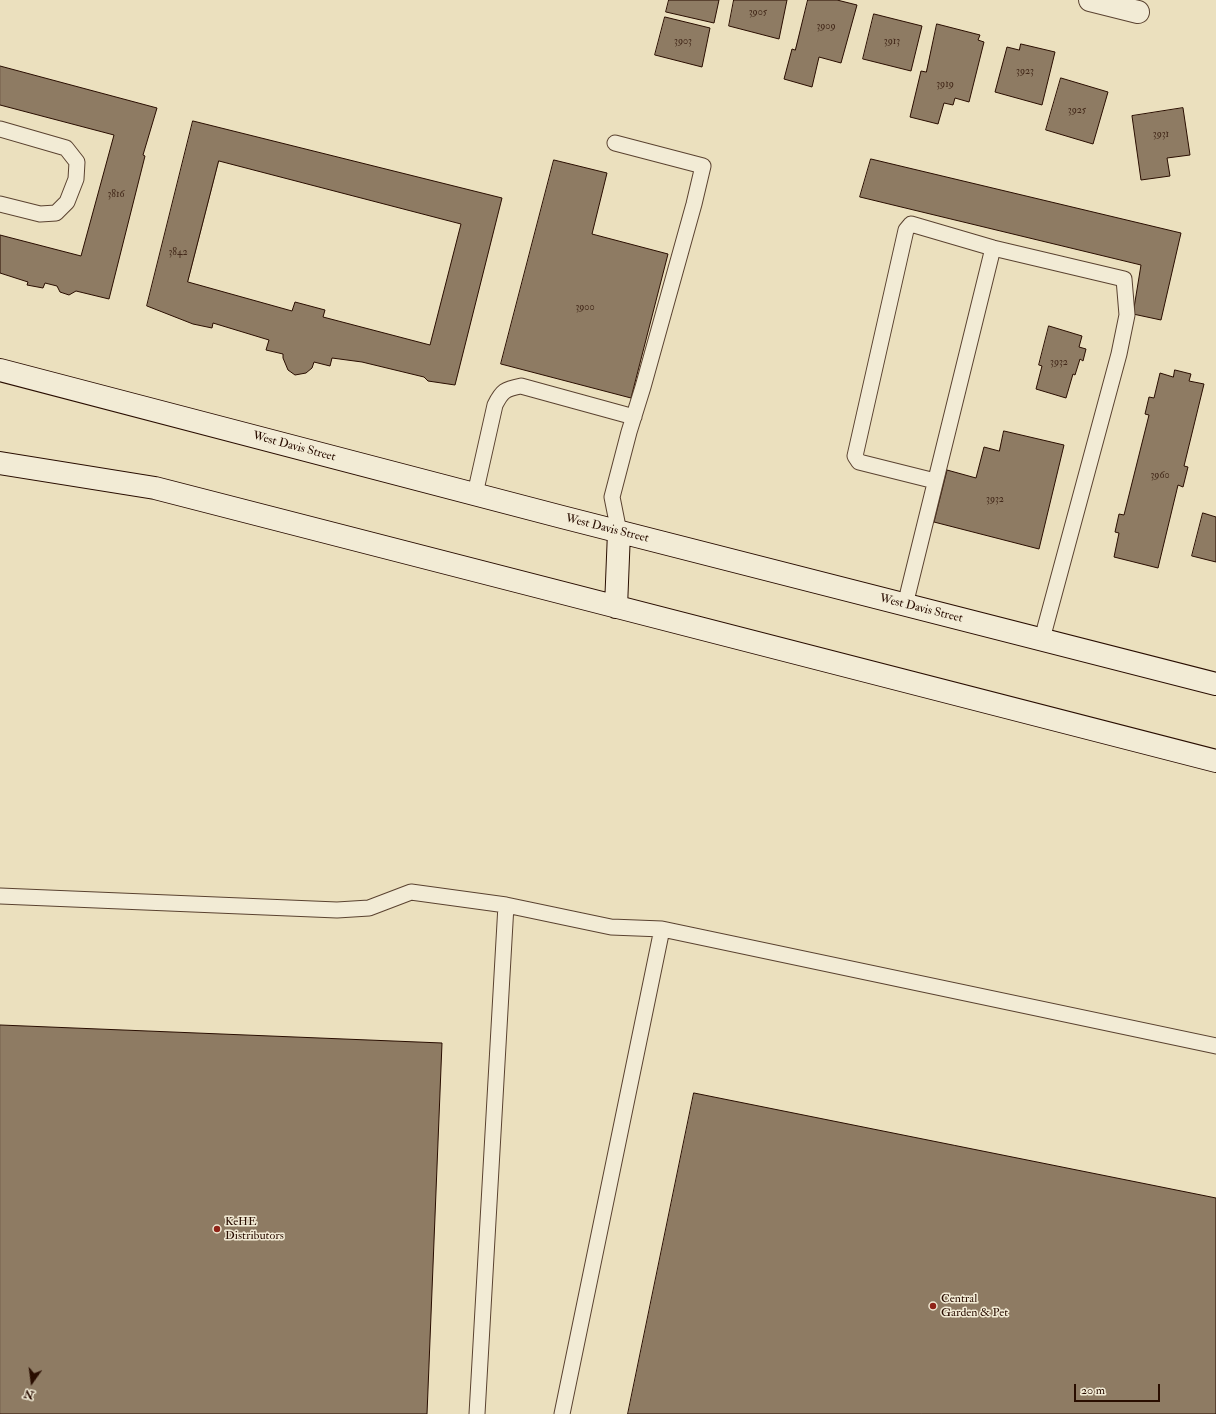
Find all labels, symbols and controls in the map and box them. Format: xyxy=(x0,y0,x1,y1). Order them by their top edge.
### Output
house number: 3905 xyxy=(749,7,767,19)
house number: 3909 xyxy=(816,21,836,33)
house number: 3903 xyxy=(674,36,692,48)
house number: 3913 xyxy=(884,36,900,48)
house number: 3923 xyxy=(1016,66,1034,78)
house number: 3919 xyxy=(936,79,954,91)
house number: 3925 xyxy=(1068,105,1086,117)
house number: 3931 xyxy=(1153,129,1169,141)
house number: 3816 xyxy=(107,189,125,201)
house number: 3842 xyxy=(169,247,187,259)
house number: 3900 xyxy=(575,302,595,314)
house number: 3932 xyxy=(1050,357,1068,369)
street label: West Davis Street xyxy=(251,429,337,465)
house number: 3960 xyxy=(1150,470,1170,482)
house number: 3932 xyxy=(986,494,1004,506)
street label: West Davis Street xyxy=(564,512,650,546)
street label: West Davis Street xyxy=(878,592,964,626)
place label: KeHE Distributors xyxy=(225,1215,284,1243)
marker: KeHE Distributors xyxy=(212,1224,222,1234)
place label: Central Garden & Pet xyxy=(941,1292,1008,1320)
marker: Central Garden & Pet xyxy=(928,1301,938,1311)
north arrow xyxy=(12,1362,52,1402)
scale bar xyxy=(1076,1376,1162,1402)
text: 20 m xyxy=(1081,1383,1105,1398)
text: N xyxy=(23,1387,35,1402)

